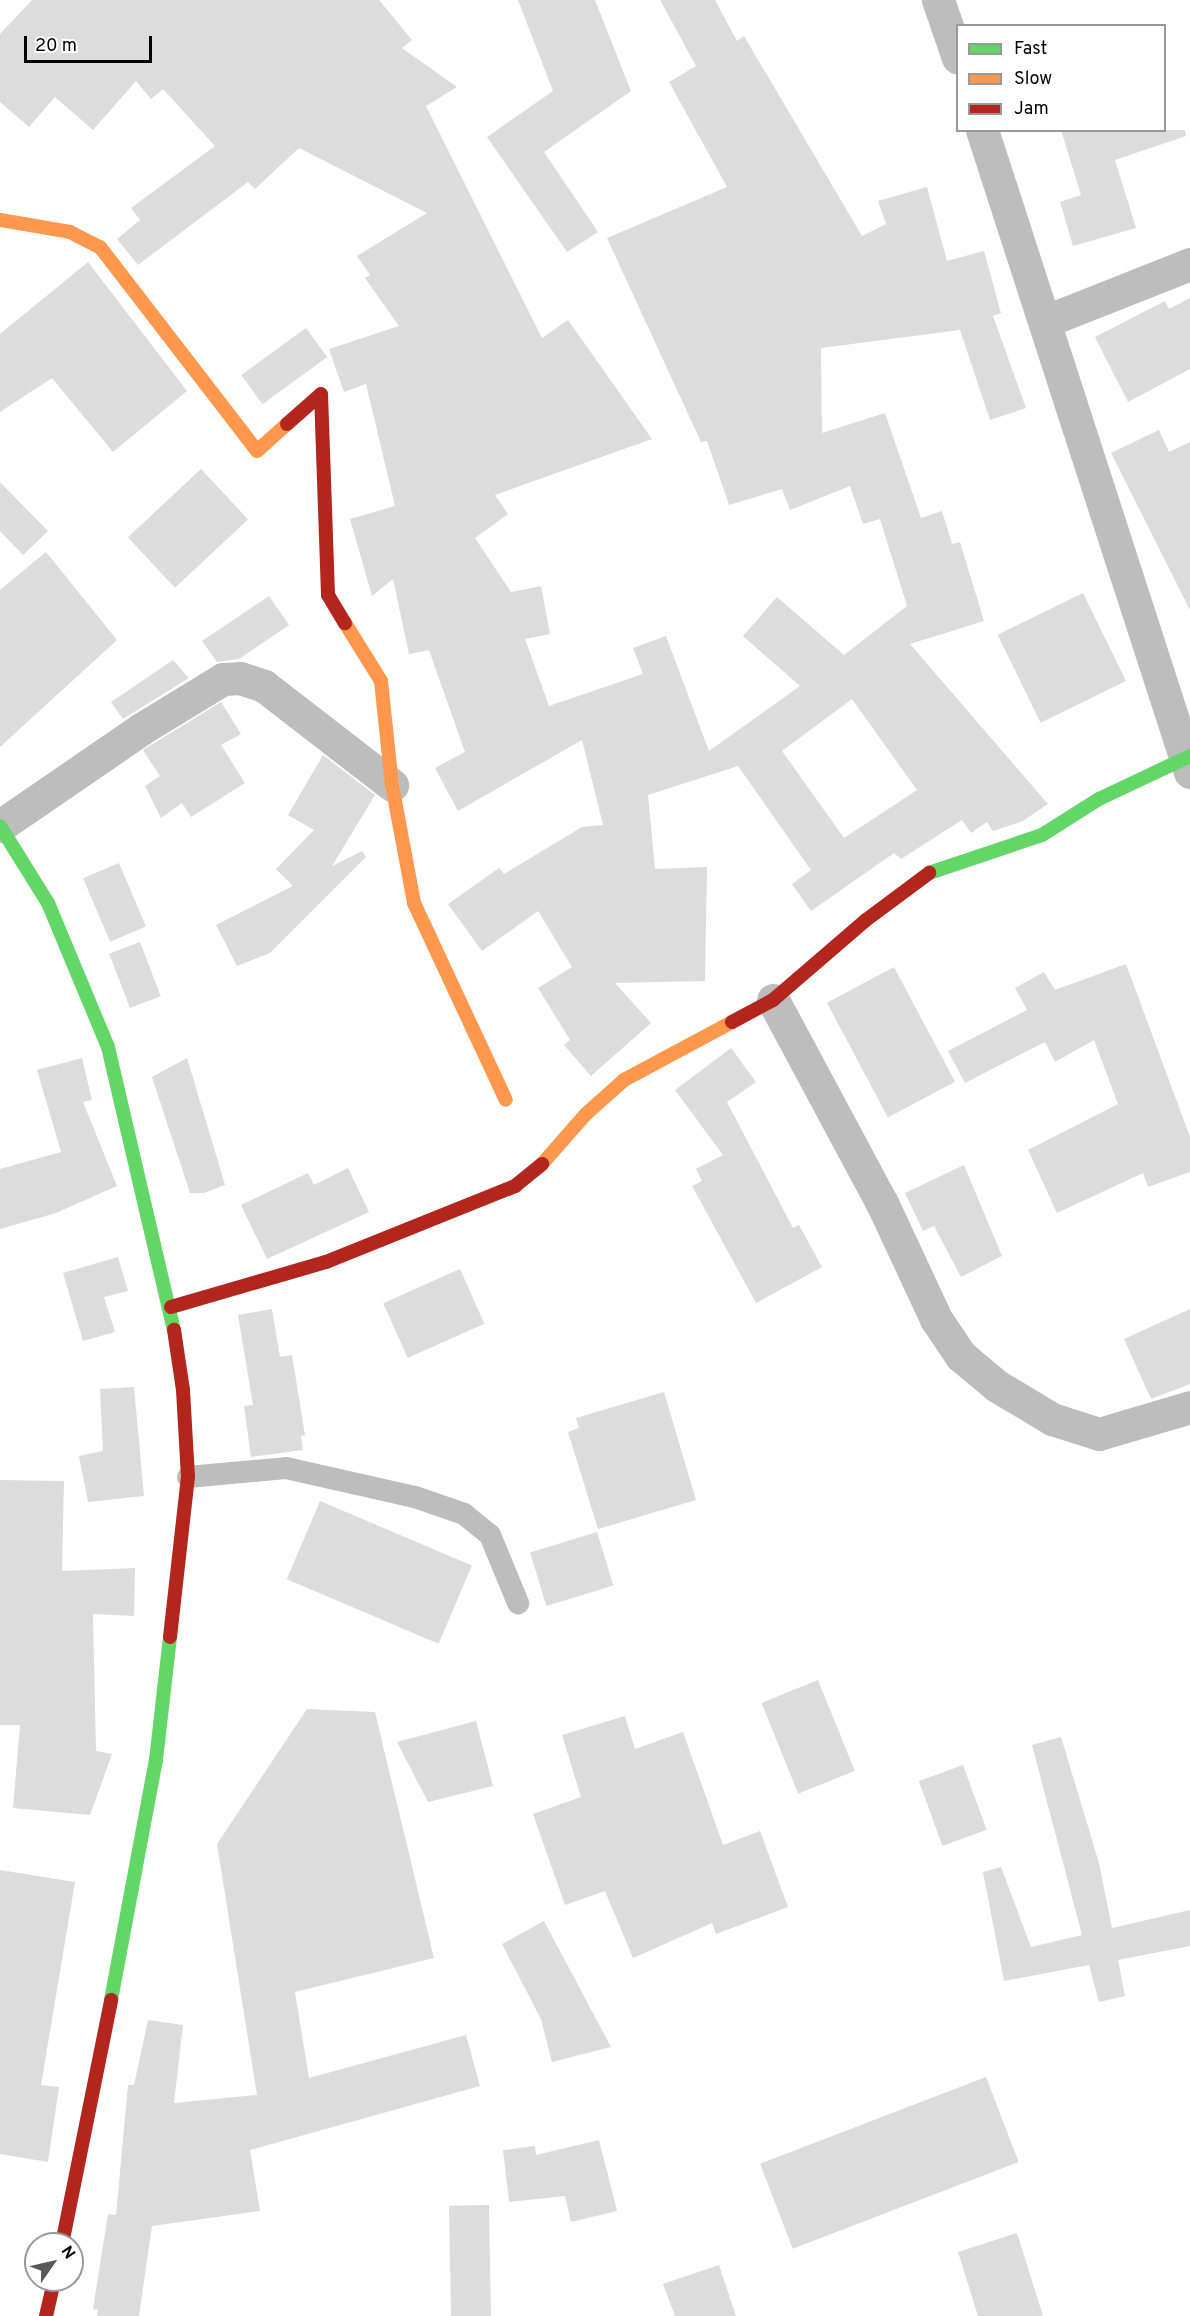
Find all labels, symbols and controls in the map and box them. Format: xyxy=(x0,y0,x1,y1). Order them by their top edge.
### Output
scale bar xyxy=(27,24,154,62)
legend xyxy=(956,24,1166,132)
text: 20 m xyxy=(35,35,77,58)
text: Fast xyxy=(1014,38,1047,61)
text: Slow xyxy=(1014,68,1052,91)
text: Jam xyxy=(1014,98,1049,121)
north arrow xyxy=(24,2232,84,2292)
text: N xyxy=(56,2243,79,2263)

